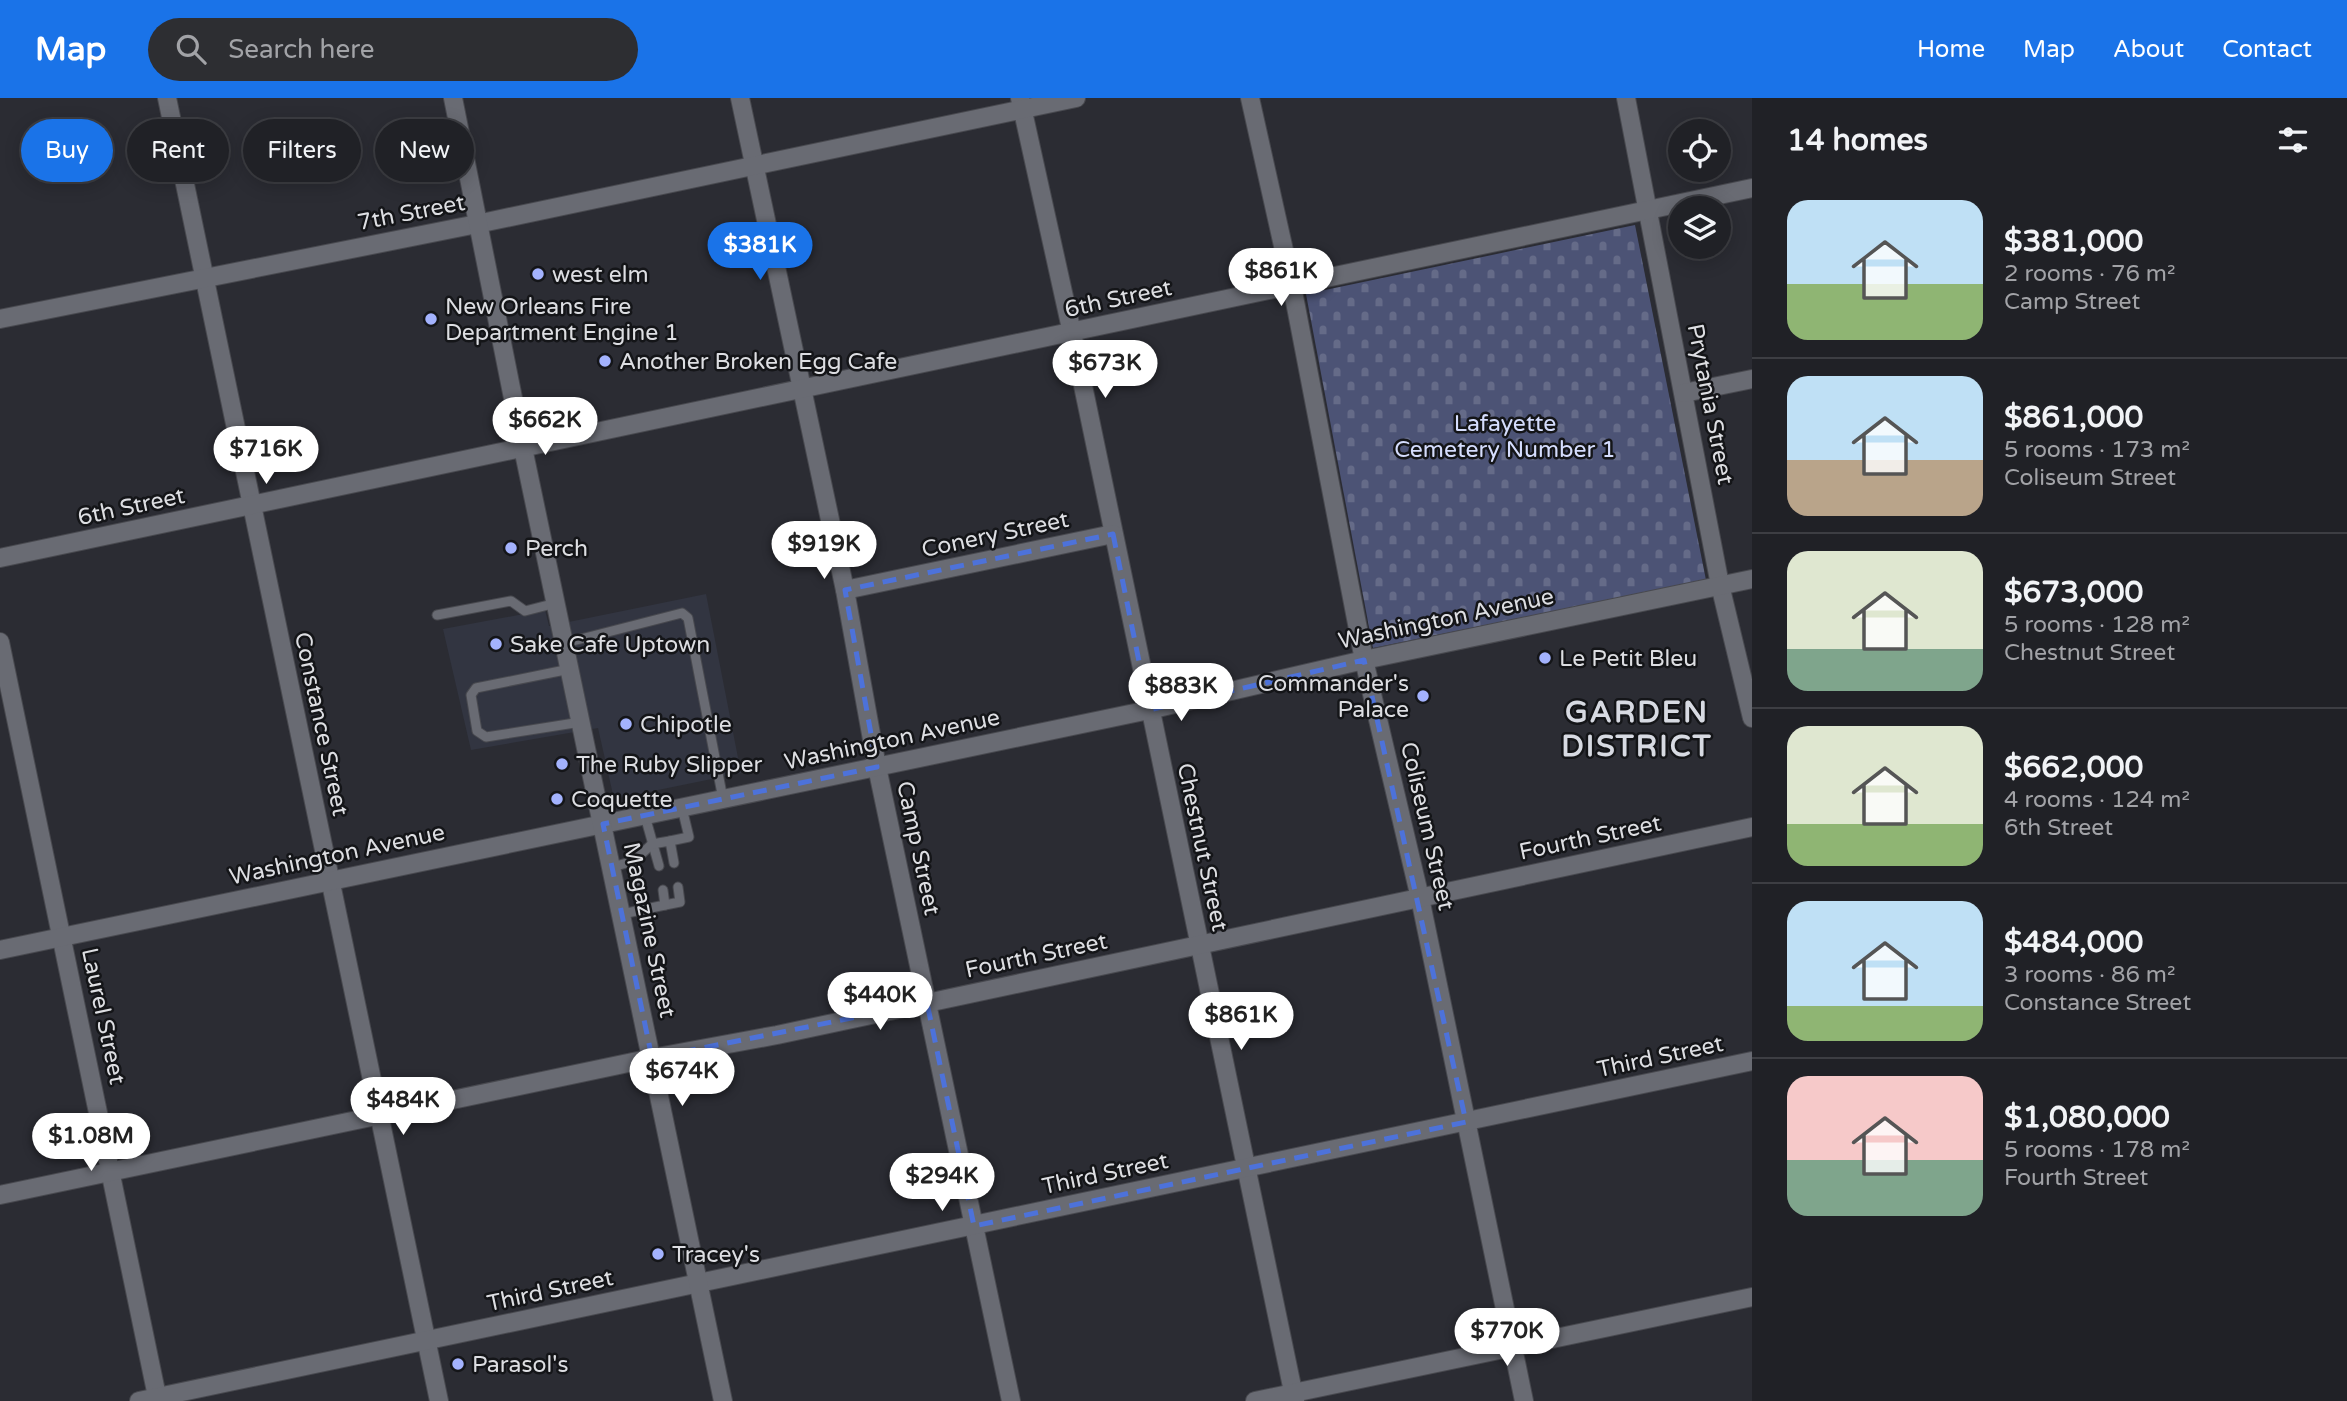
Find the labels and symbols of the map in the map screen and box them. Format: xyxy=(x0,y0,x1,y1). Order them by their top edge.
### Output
street label: 7th Street xyxy=(355,189,468,237)
pin: $381K xyxy=(711,222,809,282)
pin: $861K xyxy=(1232,248,1330,308)
place label: west elm xyxy=(552,261,649,289)
marker: west elm xyxy=(530,266,546,282)
street label: 6th Street xyxy=(1062,274,1175,324)
place label: New Orleans Fire Department Engine 1 xyxy=(445,293,679,347)
marker: New Orleans Fire Department Engine 1 xyxy=(423,311,439,327)
street label: Prytania Street xyxy=(1681,322,1739,487)
pin: $673K xyxy=(1056,341,1154,400)
place label: Another Broken Egg Cafe xyxy=(619,348,897,376)
marker: Another Broken Egg Cafe xyxy=(597,353,613,369)
pin: $662K xyxy=(496,398,594,457)
park label: Lafayette Cemetery Number 1 xyxy=(1394,410,1616,464)
pin: $716K xyxy=(217,426,315,486)
street label: 6th Street xyxy=(75,482,188,532)
street label: Conery Street xyxy=(919,506,1071,564)
pin: $919K xyxy=(775,522,873,581)
place label: Perch xyxy=(525,535,588,563)
marker: Perch xyxy=(503,540,519,556)
street label: Washington Avenue xyxy=(1336,582,1556,655)
street label: Constance Street xyxy=(288,630,354,819)
place label: Sake Cafe Uptown xyxy=(510,631,710,659)
marker: Sake Cafe Uptown xyxy=(488,636,504,652)
place label: Le Petit Bleu xyxy=(1559,645,1697,673)
marker: Le Petit Bleu xyxy=(1537,650,1553,666)
pin: $883K xyxy=(1132,664,1230,723)
place label: Commander's Palace xyxy=(1258,670,1409,724)
marker: Commander's Palace xyxy=(1415,688,1431,704)
district label: GARDEN DISTRICT xyxy=(1561,694,1713,765)
street label: Washington Avenue xyxy=(782,703,1002,776)
place label: Chipotle xyxy=(640,711,732,739)
marker: Chipotle xyxy=(618,716,634,732)
street label: Coliseum Street xyxy=(1394,739,1460,913)
place label: The Ruby Slipper xyxy=(576,751,762,779)
marker: The Ruby Slipper xyxy=(554,756,570,772)
street label: Chestnut Street xyxy=(1171,761,1234,934)
street label: Camp Street xyxy=(890,779,946,918)
place label: Coquette xyxy=(571,786,673,814)
marker: Coquette xyxy=(549,791,565,807)
street label: Fourth Street xyxy=(1517,809,1664,867)
street label: Washington Avenue xyxy=(227,818,447,891)
street label: Magazine Street xyxy=(617,840,681,1021)
street label: Fourth Street xyxy=(963,927,1110,985)
street label: Laurel Street xyxy=(75,945,131,1087)
pin: $440K xyxy=(831,972,929,1032)
pin: $861K xyxy=(1192,992,1290,1052)
street label: Third Street xyxy=(1595,1030,1726,1084)
pin: $674K xyxy=(633,1048,731,1108)
pin: $484K xyxy=(354,1077,452,1137)
pin: $1.08M xyxy=(34,1114,148,1173)
street label: Third Street xyxy=(1040,1147,1171,1201)
pin: $294K xyxy=(893,1154,991,1213)
place label: Tracey's xyxy=(672,1241,760,1269)
marker: Tracey's xyxy=(650,1246,666,1262)
street label: Third Street xyxy=(485,1264,616,1318)
pin: $770K xyxy=(1458,1308,1556,1368)
place label: Parasol's xyxy=(472,1351,568,1379)
marker: Parasol's xyxy=(450,1356,466,1372)

